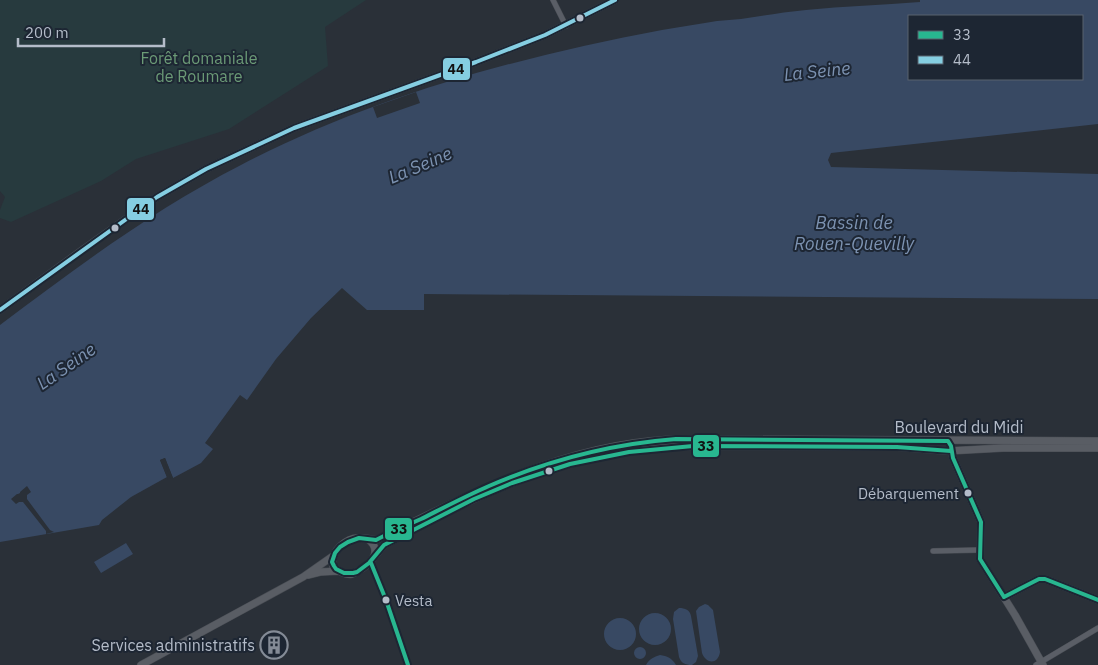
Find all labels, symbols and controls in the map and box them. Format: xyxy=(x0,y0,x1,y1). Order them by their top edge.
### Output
unlabelled marker xyxy=(575,13,585,23)
scale bar xyxy=(18,15,164,47)
legend xyxy=(908,15,1083,80)
text: 200 m xyxy=(25,23,69,42)
text: 33 xyxy=(953,25,971,44)
park label: Forêt domaniale de Roumare xyxy=(141,48,258,86)
text: 44 xyxy=(953,50,971,69)
water label: La Seine xyxy=(783,56,851,86)
line badge: 44 xyxy=(442,57,471,81)
text: 44 xyxy=(448,60,464,78)
water label: La Seine xyxy=(385,141,455,189)
line badge: 44 xyxy=(126,197,155,221)
text: 44 xyxy=(133,200,149,218)
water label: Bassin de Rouen-Quevilly xyxy=(794,211,915,255)
unlabelled marker xyxy=(110,223,120,233)
water label: La Seine xyxy=(32,337,100,395)
street label: Boulevard du Midi xyxy=(894,417,1024,437)
line badge: 33 xyxy=(692,434,720,458)
text: 33 xyxy=(698,437,714,455)
unlabelled marker xyxy=(544,466,554,476)
place label: Débarquement xyxy=(858,484,959,503)
marker: Débarquement xyxy=(963,488,973,498)
line badge: 33 xyxy=(384,517,413,541)
text: 33 xyxy=(391,520,407,538)
place label: Vesta xyxy=(395,591,432,610)
marker: Vesta xyxy=(381,595,391,605)
building icon: Services administratifs xyxy=(259,630,289,660)
place label: Services administratifs xyxy=(92,635,255,655)

